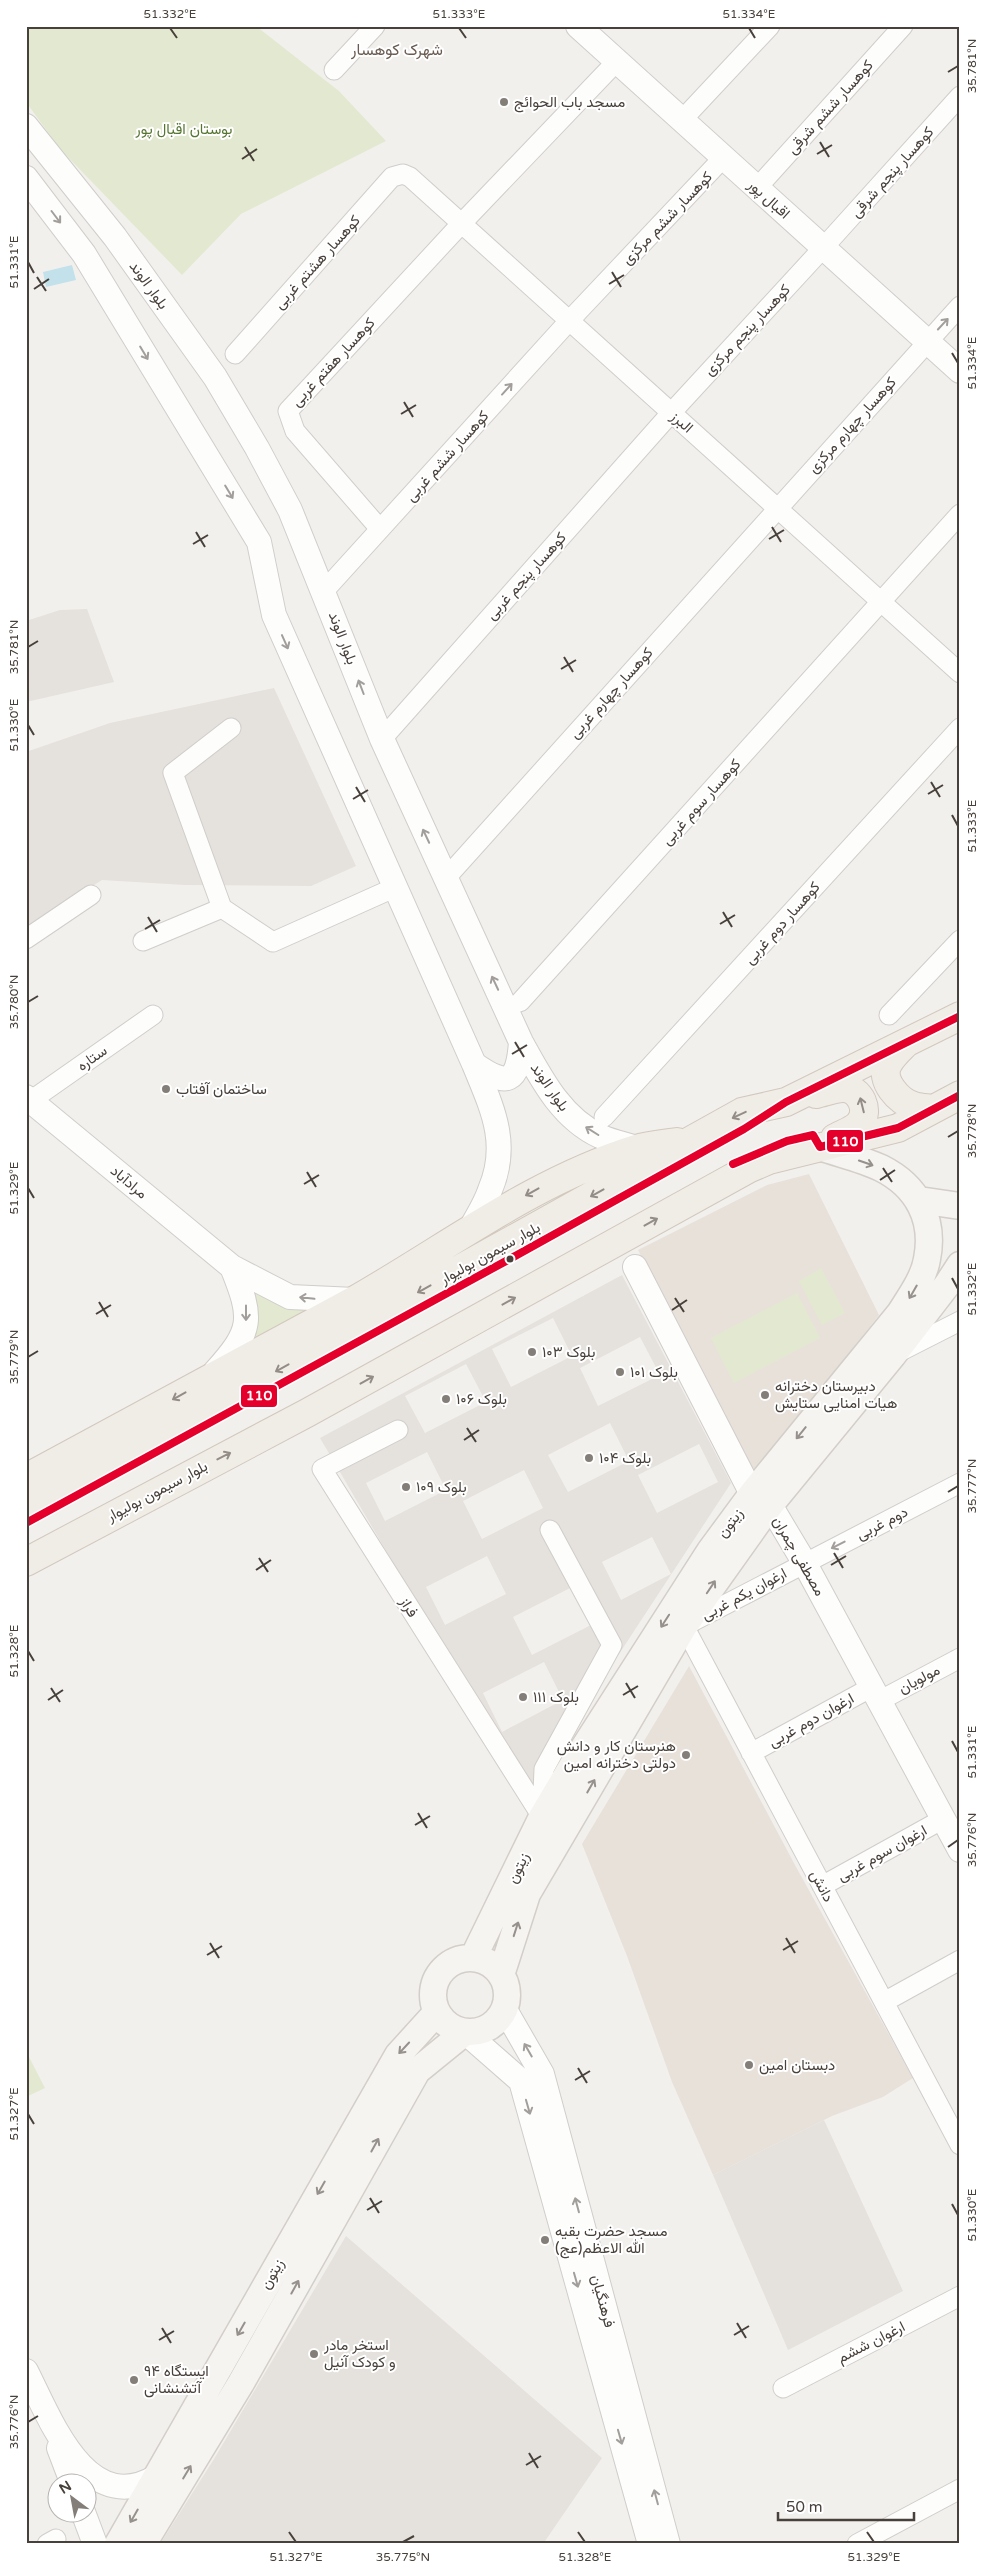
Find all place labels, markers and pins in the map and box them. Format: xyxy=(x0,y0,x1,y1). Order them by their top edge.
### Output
place label: مسجد باب الحوائج xyxy=(514,93,625,113)
marker: مسجد باب الحوائج xyxy=(498,96,510,108)
place label: ساختمان آفتاب xyxy=(176,1080,267,1098)
marker: ساختمان آفتاب xyxy=(160,1083,172,1095)
unlabelled marker xyxy=(505,1254,515,1264)
place label: بلوک ۱۰۳ xyxy=(542,1343,595,1361)
marker: بلوک ۱۰۳ xyxy=(526,1346,538,1358)
place label: بلوک ۱۰۱ xyxy=(630,1363,678,1381)
marker: بلوک ۱۰۱ xyxy=(614,1366,626,1378)
place label: دبیرستان دخترانه هیات امنایی ستایش xyxy=(775,1377,897,1413)
marker: دبیرستان دخترانه هیات امنایی ستایش xyxy=(759,1389,771,1401)
place label: بلوک ۱۰۶ xyxy=(456,1390,507,1408)
marker: بلوک ۱۰۶ xyxy=(440,1393,452,1405)
place label: بلوک ۱۰۴ xyxy=(599,1449,651,1467)
marker: بلوک ۱۰۴ xyxy=(583,1452,595,1464)
place label: بلوک ۱۰۹ xyxy=(416,1478,467,1496)
marker: بلوک ۱۰۹ xyxy=(400,1481,412,1493)
place label: بلوک ۱۱۱ xyxy=(533,1688,579,1706)
marker: بلوک ۱۱۱ xyxy=(517,1691,529,1703)
place label: هنرستان کار و دانش دولتی دخترانه امین xyxy=(557,1737,676,1773)
marker: هنرستان کار و دانش دولتی دخترانه امین xyxy=(680,1749,692,1761)
place label: دبستان امین xyxy=(759,2056,835,2075)
marker: دبستان امین xyxy=(743,2059,755,2071)
place label: مسجد حضرت بقیه الله الاعظم(عج) xyxy=(555,2222,667,2259)
marker: مسجد حضرت بقیه الله الاعظم(عج) xyxy=(539,2234,551,2246)
place label: استخر مادر و کودک آنیل xyxy=(323,2336,396,2371)
marker: استخر مادر و کودک آنیل xyxy=(308,2348,320,2360)
place label: ایستگاه ۹۴ آتشنشانی xyxy=(144,2362,209,2398)
marker: ایستگاه ۹۴ آتشنشانی xyxy=(128,2374,140,2386)

